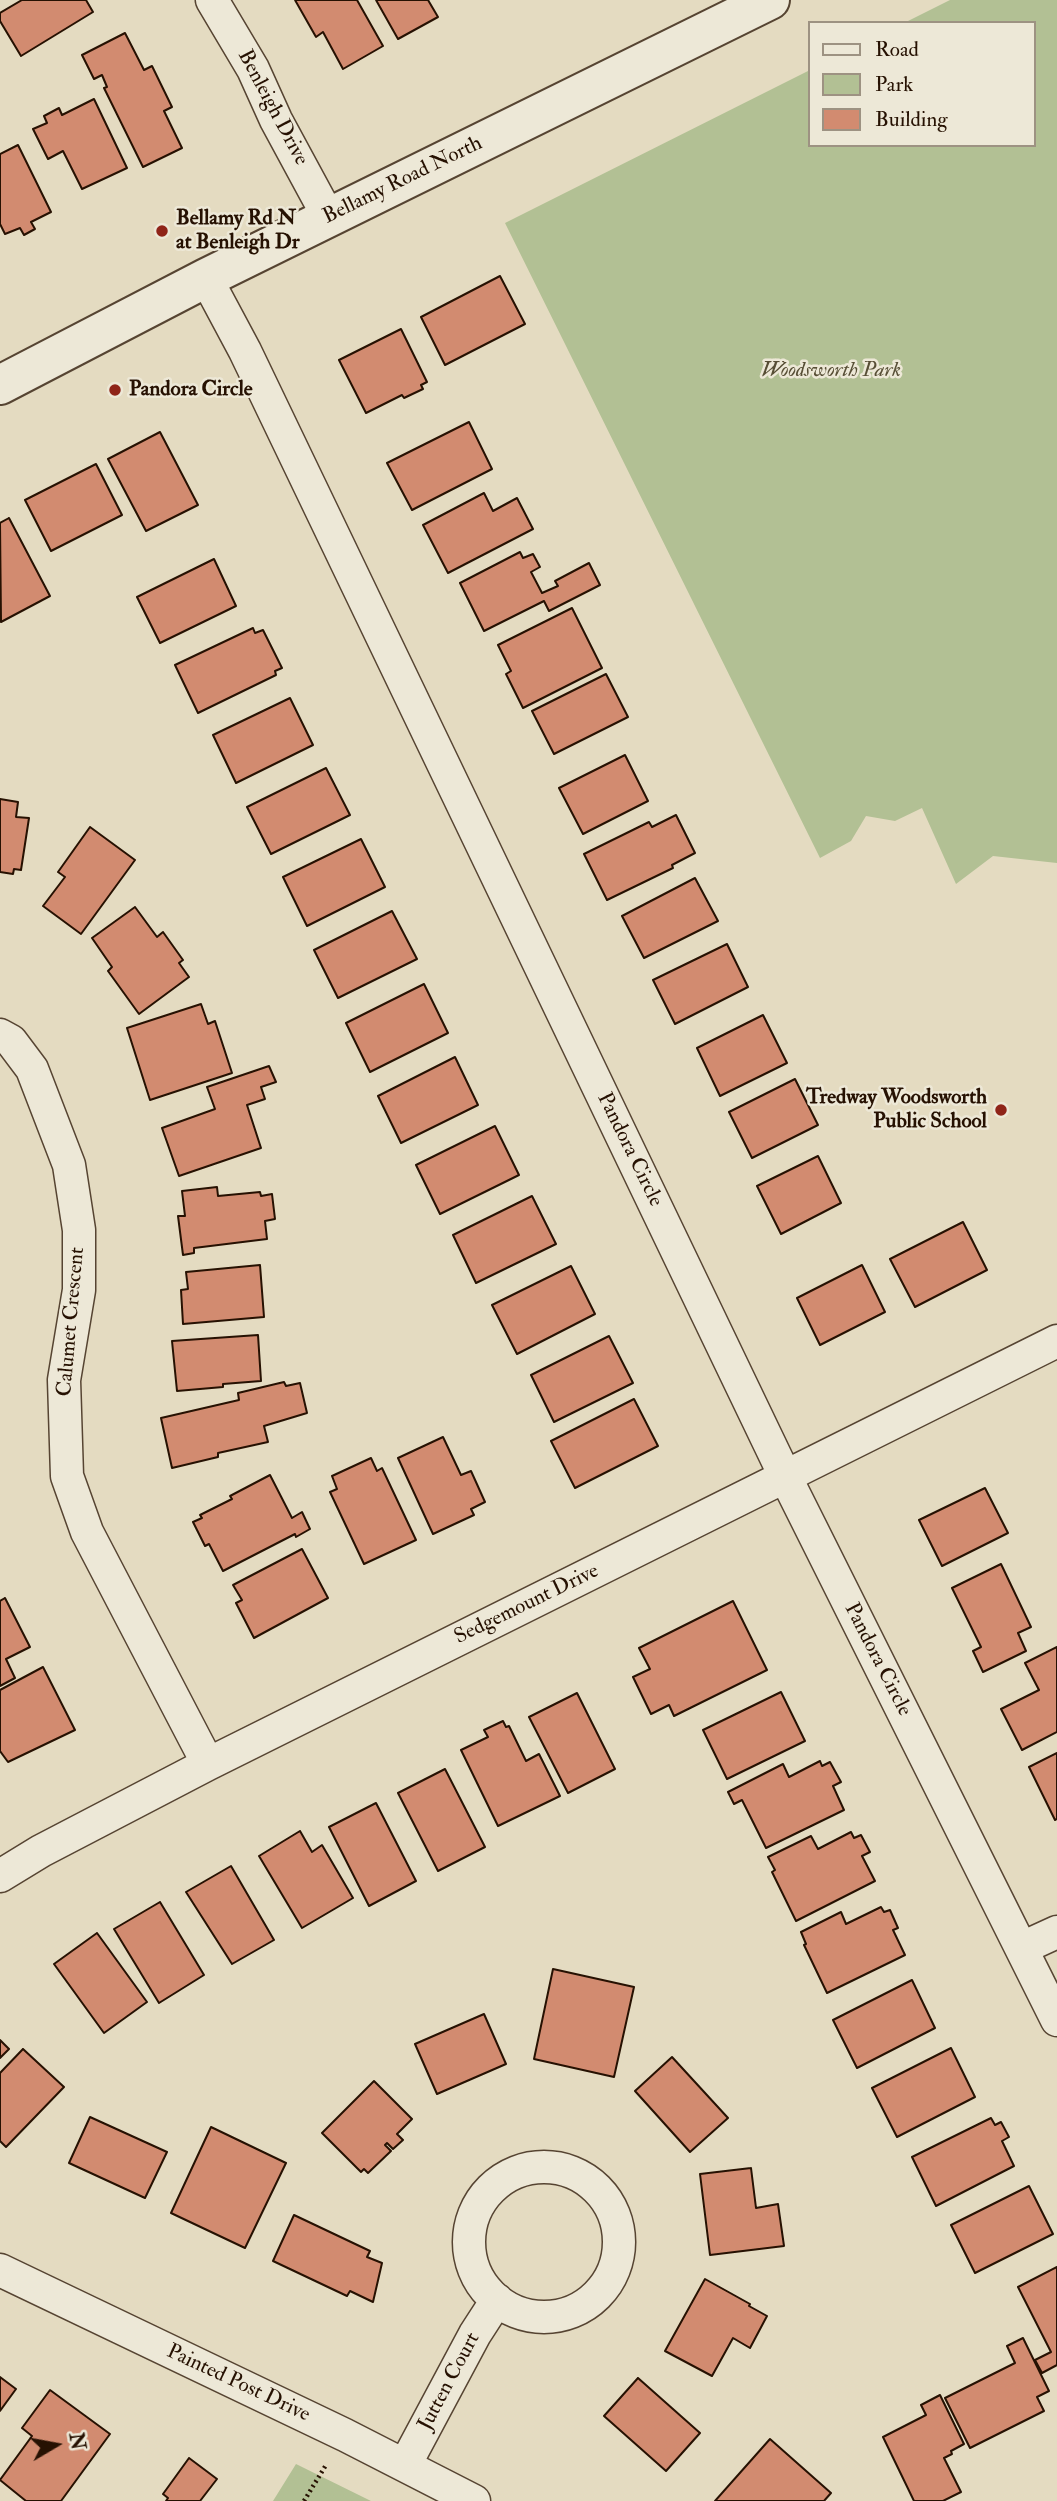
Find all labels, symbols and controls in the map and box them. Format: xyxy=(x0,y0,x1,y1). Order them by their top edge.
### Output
legend xyxy=(808,21,1036,147)
text: Road xyxy=(875,36,919,63)
street label: Benleigh Drive xyxy=(231,46,313,170)
text: Park xyxy=(875,71,913,98)
text: Building xyxy=(875,106,948,133)
street label: Bellamy Road North xyxy=(319,132,487,230)
place label: Bellamy Rd N at Benleigh Dr xyxy=(176,206,300,256)
marker: Bellamy Rd N at Benleigh Dr xyxy=(154,223,170,239)
park label: Woodsworth Park xyxy=(761,358,901,384)
place label: Pandora Circle xyxy=(129,377,253,403)
marker: Pandora Circle xyxy=(107,382,123,398)
place label: Tredway Woodsworth Public School xyxy=(806,1085,987,1135)
street label: Pandora Circle xyxy=(591,1089,667,1211)
marker: Tredway Woodsworth Public School xyxy=(993,1102,1009,1118)
street label: Calumet Crescent xyxy=(53,1246,91,1398)
street label: Sedgemount Drive xyxy=(451,1559,603,1651)
street label: Pandora Circle xyxy=(838,1599,916,1721)
street label: Jutten Court xyxy=(414,2329,486,2435)
street label: Painted Post Drive xyxy=(162,2340,314,2428)
north arrow xyxy=(21,2410,91,2480)
text: N xyxy=(63,2431,90,2452)

